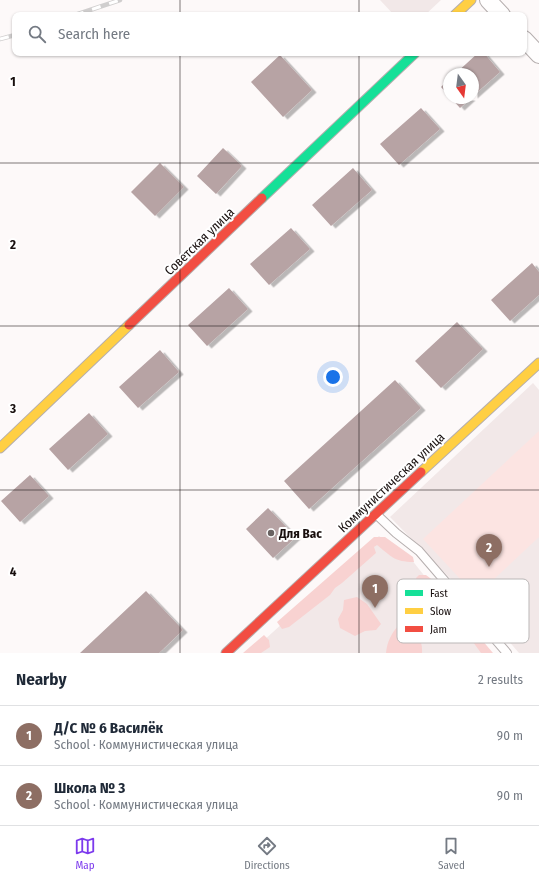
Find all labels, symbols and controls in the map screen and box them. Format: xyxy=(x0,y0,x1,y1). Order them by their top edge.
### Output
search box xyxy=(12,12,527,56)
icon: search xyxy=(26,23,48,45)
text: Search here xyxy=(58,25,130,43)
north arrow xyxy=(443,68,479,104)
text: 1 xyxy=(10,74,16,89)
street label: Советская улица xyxy=(162,204,237,278)
text: 2 xyxy=(9,237,16,252)
your location xyxy=(323,367,343,387)
text: 3 xyxy=(9,401,16,416)
street label: Коммунистическая улица xyxy=(335,429,448,535)
place label: Для Вас xyxy=(278,526,322,541)
marker: Для Вас xyxy=(266,528,276,538)
pin: 2 xyxy=(476,534,502,567)
text: 4 xyxy=(10,564,17,579)
pin: 1 xyxy=(362,575,388,608)
legend xyxy=(397,579,529,643)
text: Fast xyxy=(430,587,448,600)
text: Slow xyxy=(430,605,451,618)
text: Jam xyxy=(430,623,447,636)
text: Nearby xyxy=(16,669,67,690)
text: 2 results xyxy=(478,672,523,687)
text: Д/С № 6 Василёк xyxy=(54,719,163,737)
text: 1 xyxy=(26,728,32,743)
text: 90 m xyxy=(497,728,523,743)
text: School · Коммунистическая улица xyxy=(54,737,238,752)
text: Школа № 3 xyxy=(54,779,125,797)
text: 2 xyxy=(26,788,32,803)
text: 90 m xyxy=(497,788,523,803)
text: School · Коммунистическая улица xyxy=(54,797,238,812)
tab: Map xyxy=(74,835,96,872)
tab: Directions xyxy=(244,835,290,872)
tab: Saved xyxy=(438,835,465,872)

